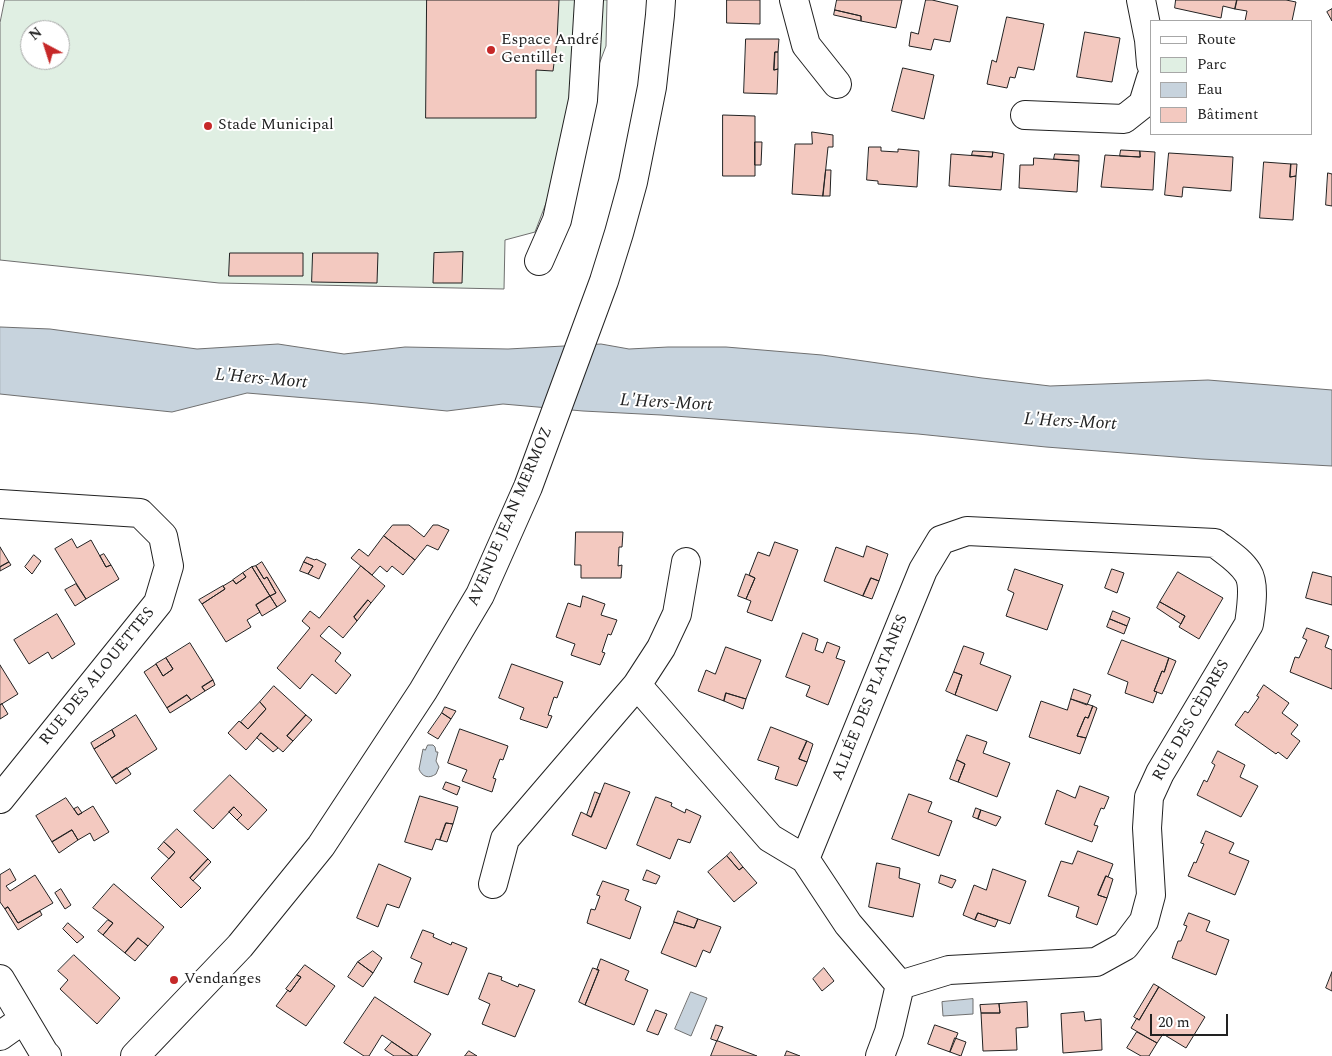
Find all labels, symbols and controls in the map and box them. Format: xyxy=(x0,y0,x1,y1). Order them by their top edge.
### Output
north arrow xyxy=(20,20,70,70)
legend xyxy=(1150,20,1312,135)
text: N xyxy=(25,22,47,46)
text: Route xyxy=(1197,28,1236,51)
place label: Espace André Gentillet xyxy=(501,31,599,69)
marker: Espace André Gentillet xyxy=(485,44,497,56)
text: Parc xyxy=(1197,53,1227,76)
text: Eau xyxy=(1197,78,1223,101)
text: Bâtiment xyxy=(1197,103,1258,126)
place label: Stade Municipal xyxy=(218,116,334,136)
marker: Stade Municipal xyxy=(202,120,214,132)
water label: L'Hers-Mort xyxy=(214,365,308,395)
water label: L'Hers-Mort xyxy=(619,391,713,417)
water label: L'Hers-Mort xyxy=(1023,410,1117,436)
street label: AVENUE JEAN MERMOZ xyxy=(465,425,557,609)
street label: RUE DES ALOUETTES xyxy=(36,604,160,750)
street label: ALLÉE DES PLATANES xyxy=(829,612,913,784)
street label: RUE DES CÈDRES xyxy=(1149,657,1235,785)
place label: Vendanges xyxy=(184,970,261,990)
marker: Vendanges xyxy=(168,974,180,986)
scale bar xyxy=(1152,1004,1230,1036)
text: 20 m xyxy=(1158,1011,1190,1034)

